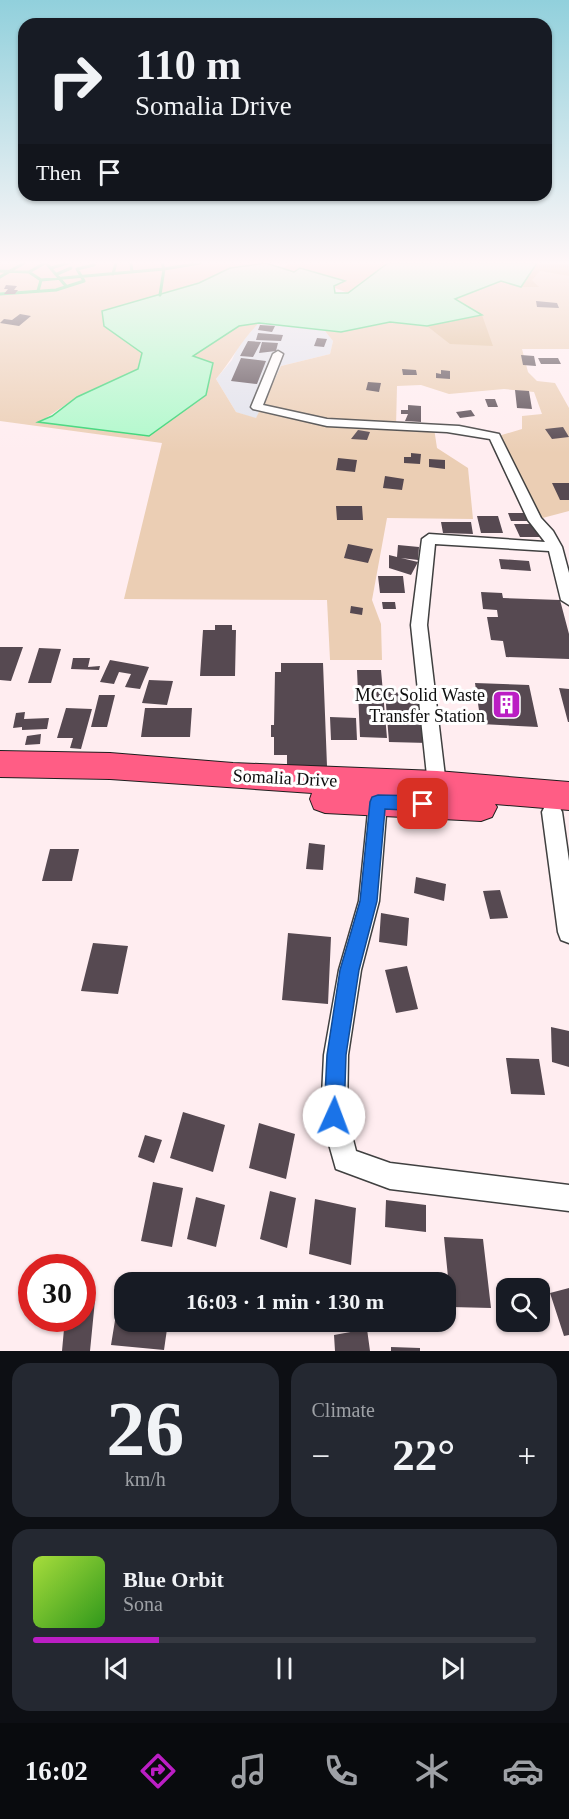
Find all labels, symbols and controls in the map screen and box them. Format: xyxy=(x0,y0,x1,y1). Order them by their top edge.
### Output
icon: right xyxy=(36,42,114,120)
text: 110 m xyxy=(135,42,241,88)
text: Somalia Drive xyxy=(135,91,292,121)
icon: arrive xyxy=(93,156,126,189)
text: Then xyxy=(36,160,81,185)
place label: MCC Solid Waste Transfer Station xyxy=(355,685,485,726)
building icon: MCC Solid Waste Transfer Station xyxy=(490,689,522,721)
street label: Somalia Drive xyxy=(232,765,338,791)
pin xyxy=(397,778,448,829)
icon: arrive xyxy=(406,787,439,820)
position arrow xyxy=(302,1084,366,1148)
speed limit sign: 30 xyxy=(18,1254,96,1332)
map controls xyxy=(496,1278,550,1332)
button: search xyxy=(496,1278,550,1332)
text: 16:03 · 1 min · 130 m xyxy=(186,1289,384,1314)
text: 26 xyxy=(106,1385,184,1472)
text: Climate xyxy=(312,1399,375,1421)
text: 22° xyxy=(392,1430,455,1480)
text: − xyxy=(312,1438,330,1474)
text: + xyxy=(517,1438,536,1474)
text: km/h xyxy=(125,1468,166,1490)
text: Blue Orbit xyxy=(123,1567,224,1592)
text: Sona xyxy=(123,1593,163,1615)
icon: previous xyxy=(100,1652,133,1685)
icon: pause xyxy=(268,1652,301,1685)
icon: next xyxy=(436,1652,469,1685)
icon: directions xyxy=(137,1750,179,1792)
icon: music xyxy=(228,1750,270,1792)
icon: phone xyxy=(320,1750,362,1792)
icon: climate xyxy=(411,1750,453,1792)
icon: car xyxy=(502,1750,544,1792)
text: 16:02 xyxy=(25,1756,88,1786)

